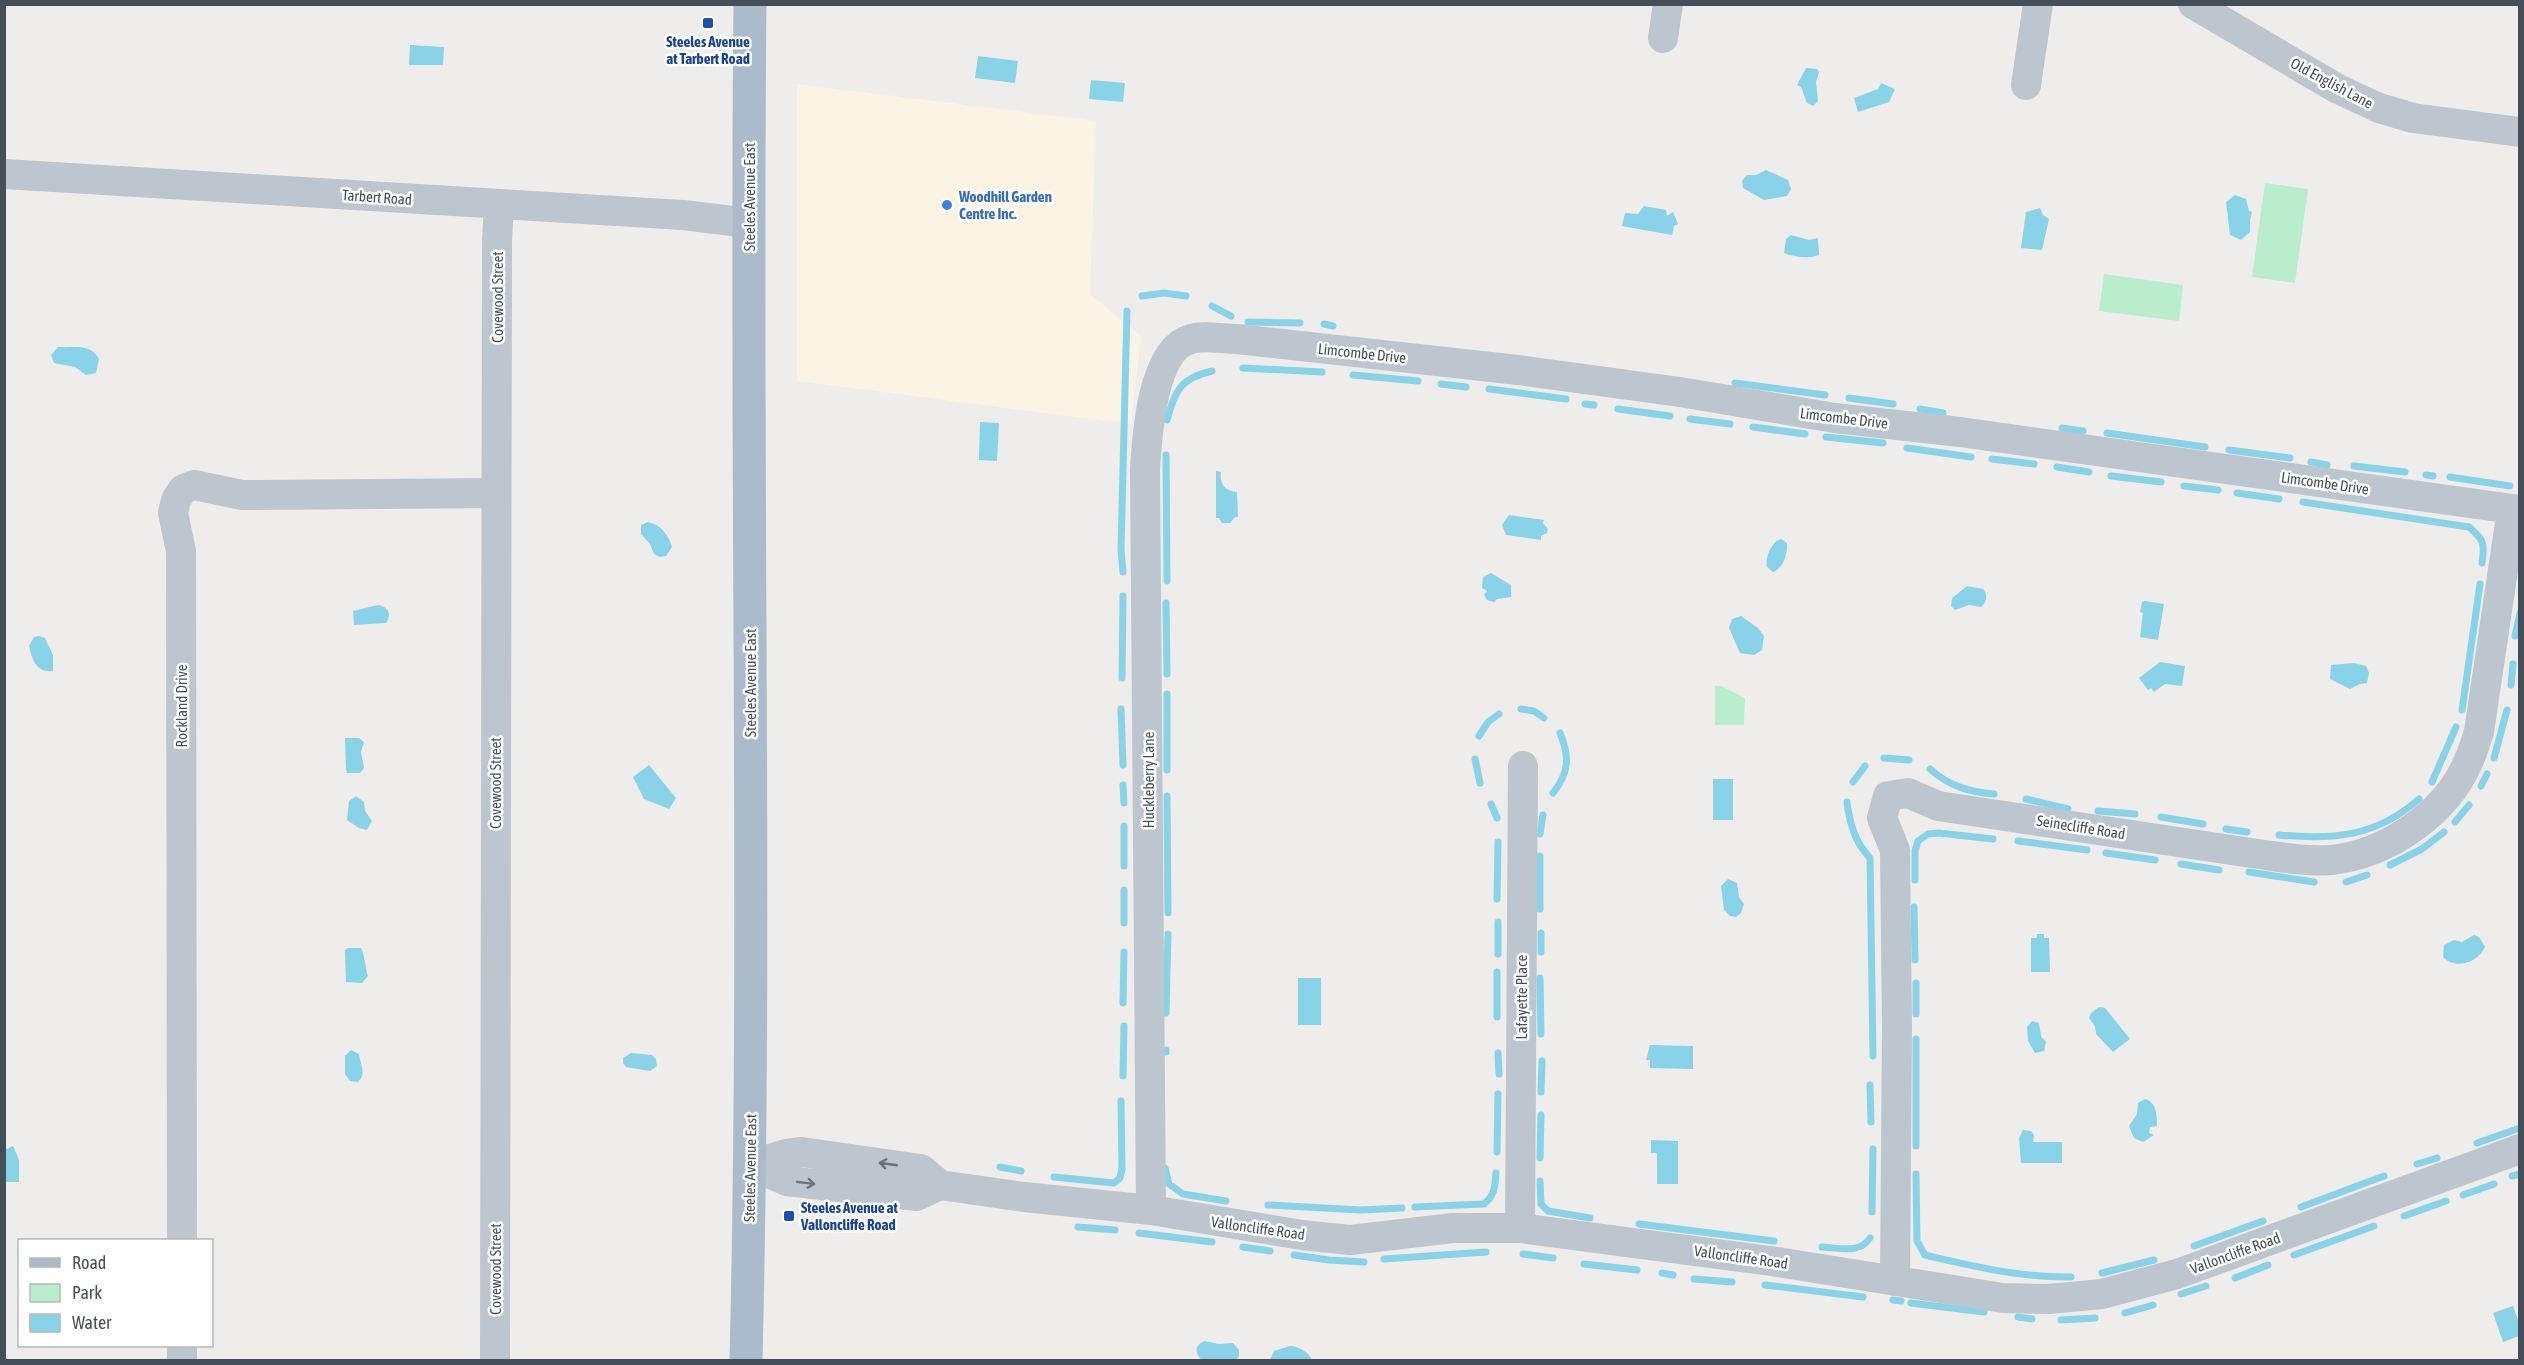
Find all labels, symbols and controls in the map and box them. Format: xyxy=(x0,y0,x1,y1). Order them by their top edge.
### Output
marker: Steeles Avenue at Tarbert Road xyxy=(701,16,715,30)
place label: Steeles Avenue at Tarbert Road xyxy=(666,33,750,67)
street label: Old English Lane xyxy=(2288,54,2376,112)
street label: Steeles Avenue East xyxy=(741,143,758,251)
street label: Tarbert Road xyxy=(341,186,413,208)
place label: Woodhill Garden Centre Inc. xyxy=(958,188,1052,222)
marker: Woodhill Garden Centre Inc. xyxy=(940,198,954,212)
street label: Covewood Street xyxy=(489,251,506,343)
street label: Limcombe Drive xyxy=(1317,340,1407,366)
street label: Limcombe Drive xyxy=(1799,404,1889,432)
street label: Limcombe Drive xyxy=(2280,468,2370,498)
street label: Steeles Avenue East xyxy=(742,629,759,737)
street label: Rockland Drive xyxy=(173,664,190,748)
street label: Huckleberry Lane xyxy=(1140,732,1157,828)
street label: Covewood Street xyxy=(487,737,504,829)
street label: Seinecliffe Road xyxy=(2036,812,2126,842)
street label: Lafayette Place xyxy=(1513,954,1530,1039)
street label: Steeles Avenue East xyxy=(741,1114,759,1222)
one-way arrow xyxy=(879,1159,899,1170)
one-way arrow xyxy=(796,1178,815,1189)
place label: Steeles Avenue at Valloncliffe Road xyxy=(800,1199,899,1233)
marker: Steeles Avenue at Valloncliffe Road xyxy=(782,1209,796,1223)
street label: Valloncliffe Road xyxy=(1210,1213,1306,1243)
street label: Covewood Street xyxy=(487,1223,504,1315)
street label: Valloncliffe Road xyxy=(2188,1229,2282,1277)
legend xyxy=(18,1239,213,1347)
street label: Valloncliffe Road xyxy=(1693,1242,1789,1272)
text: Road xyxy=(72,1252,106,1273)
text: Park xyxy=(72,1282,102,1303)
text: Water xyxy=(72,1312,112,1333)

